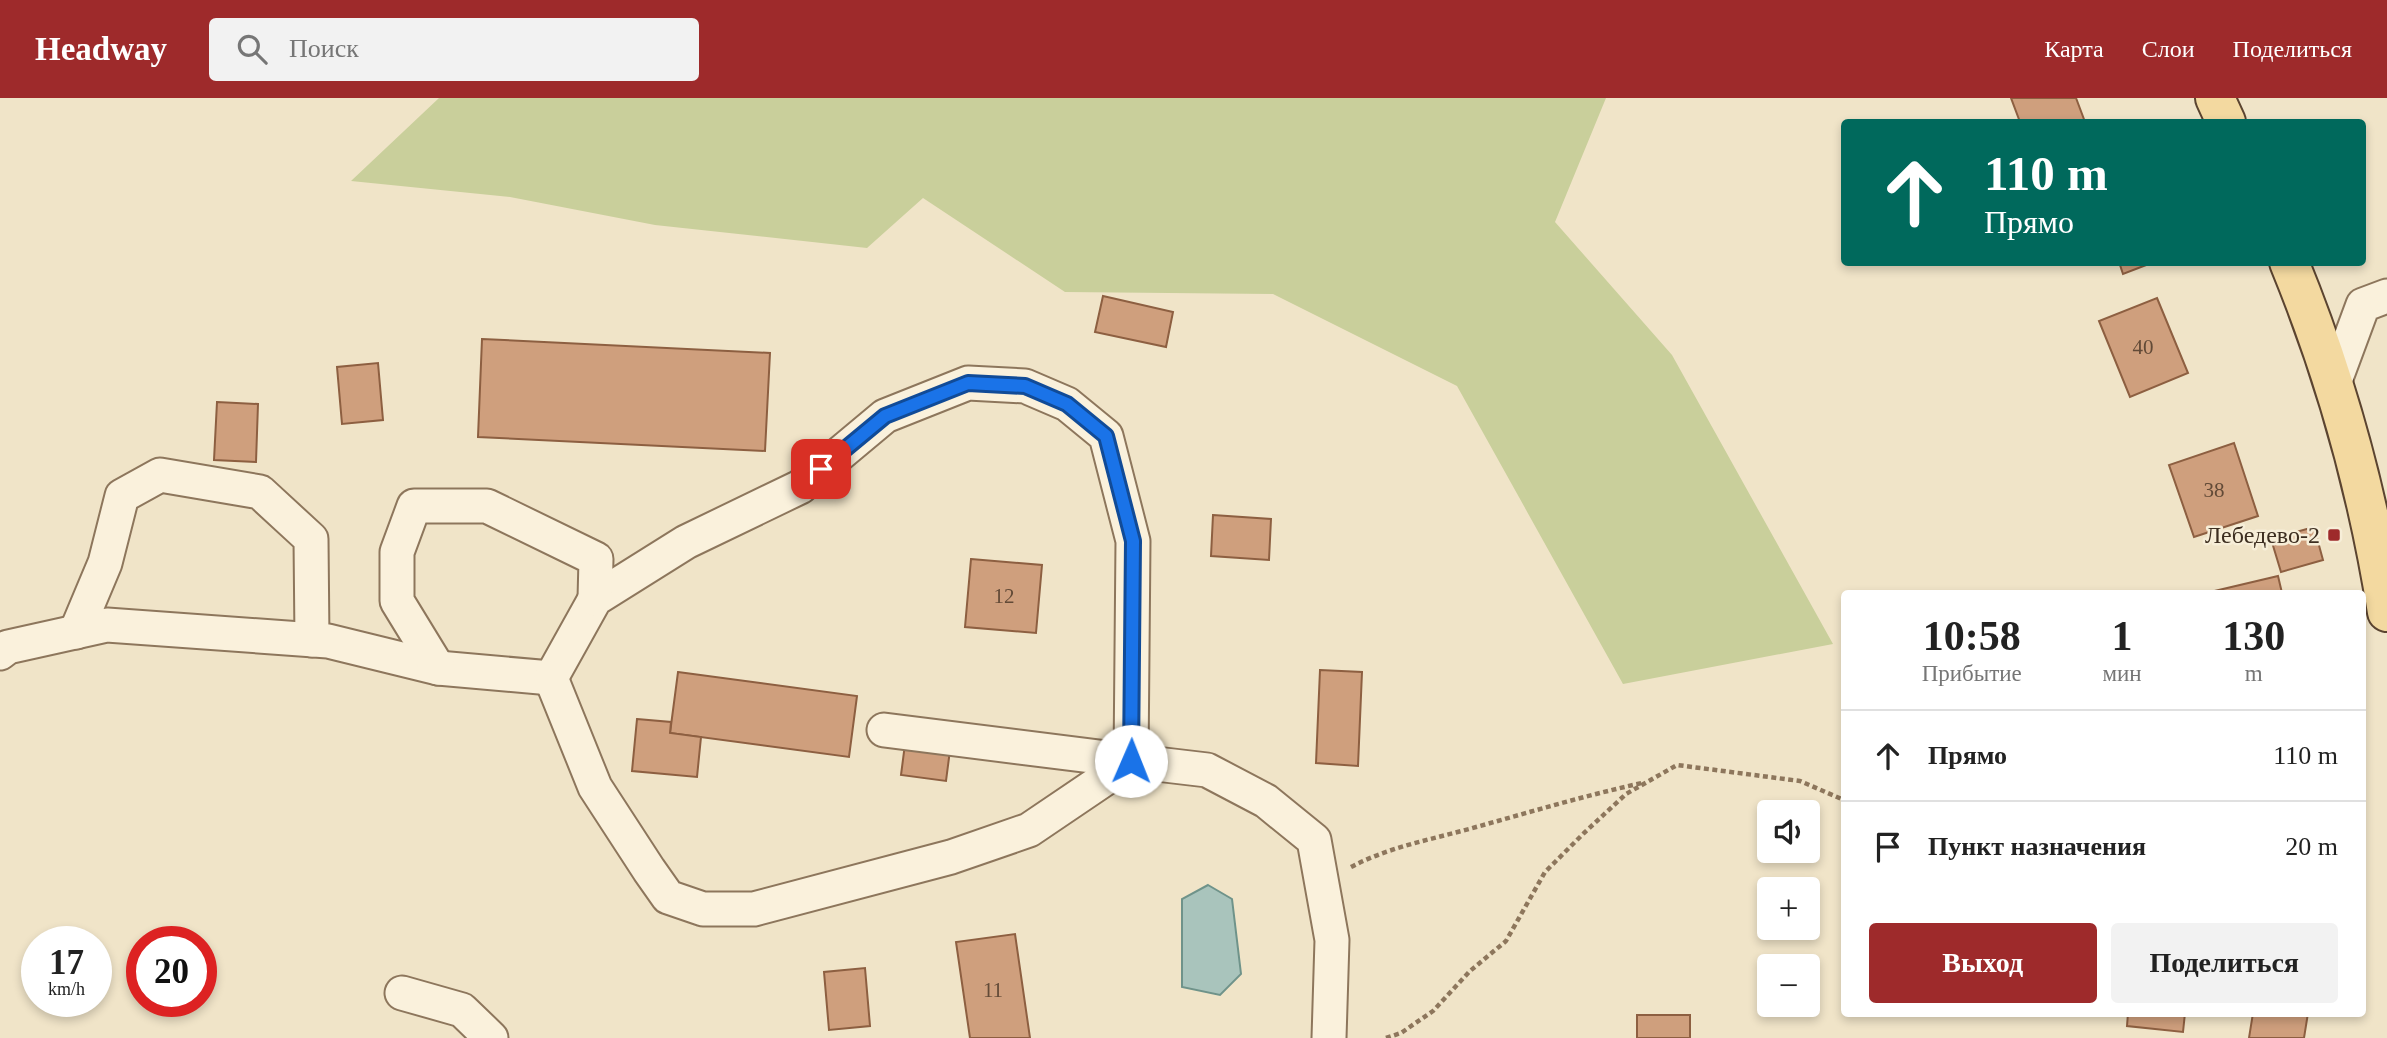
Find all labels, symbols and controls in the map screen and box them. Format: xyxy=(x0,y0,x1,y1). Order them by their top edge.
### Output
search box xyxy=(209,18,699,81)
icon: search xyxy=(233,30,271,68)
text: Headway xyxy=(35,31,167,67)
text: Поиск xyxy=(289,34,359,63)
text: Карта xyxy=(2044,36,2104,62)
text: Слои xyxy=(2142,36,2195,62)
text: Поделиться xyxy=(2233,36,2352,62)
text: 110 m xyxy=(1984,146,2108,201)
icon: ahead xyxy=(1869,147,1960,238)
text: Прямо xyxy=(1984,204,2074,240)
house number: 40 xyxy=(2133,335,2154,359)
pin xyxy=(791,439,851,499)
icon: arrive xyxy=(802,450,840,488)
house number: 38 xyxy=(2204,478,2225,502)
place label: Лебедево-2 xyxy=(2205,522,2320,548)
marker: Лебедево-2 xyxy=(2326,527,2342,543)
house number: 12 xyxy=(994,584,1015,608)
text: 10:58 xyxy=(1923,613,2021,659)
text: 1 xyxy=(2112,613,2133,659)
text: 130 xyxy=(2222,613,2285,659)
text: Прибытие xyxy=(1922,661,2022,686)
text: мин xyxy=(2102,661,2142,686)
text: m xyxy=(2245,661,2263,686)
position arrow xyxy=(1094,724,1168,798)
icon: ahead xyxy=(1869,737,1907,775)
text: Прямо xyxy=(1928,741,2007,770)
text: 110 m xyxy=(2273,741,2338,770)
map controls xyxy=(1757,800,1820,1017)
button: sound xyxy=(1757,800,1820,863)
icon: arrive xyxy=(1869,828,1907,866)
text: Пункт назначения xyxy=(1928,832,2146,861)
text: 20 m xyxy=(2285,832,2338,861)
button: + xyxy=(1757,877,1820,940)
button: Выход xyxy=(1869,923,2097,1003)
button: Поделиться xyxy=(2111,923,2338,1003)
speed limit sign: 20 xyxy=(126,926,217,1017)
text: 17 xyxy=(49,943,84,982)
button: − xyxy=(1757,954,1820,1017)
house number: 11 xyxy=(983,978,1003,1002)
text: km/h xyxy=(48,979,85,999)

